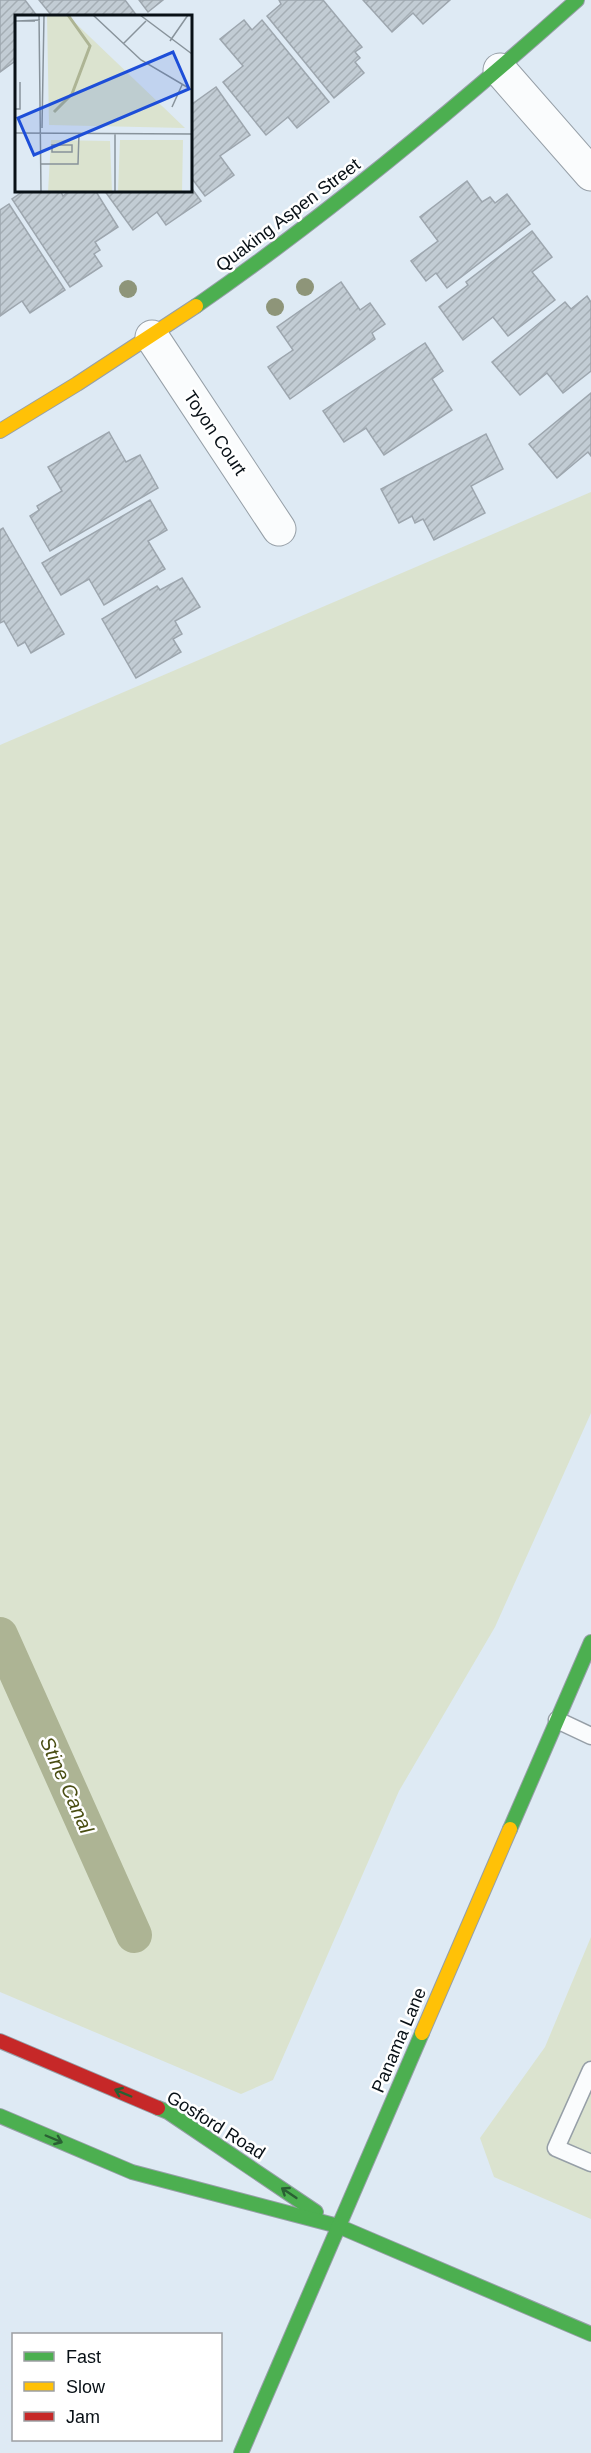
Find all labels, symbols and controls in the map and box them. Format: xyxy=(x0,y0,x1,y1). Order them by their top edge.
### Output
inset map xyxy=(15,15,192,192)
street label: Quaking Aspen Street xyxy=(212,154,364,276)
street label: Toyon Court xyxy=(180,387,250,479)
water label: Stine Canal xyxy=(36,1733,98,1837)
street label: Panama Lane xyxy=(368,1985,430,2095)
one-way arrow xyxy=(114,2087,133,2098)
street label: Gosford Road xyxy=(163,2087,269,2163)
one-way arrow xyxy=(44,2134,63,2145)
one-way arrow xyxy=(281,2187,298,2200)
legend xyxy=(12,2333,222,2441)
text: Fast xyxy=(66,2347,101,2367)
text: Slow xyxy=(66,2377,106,2397)
text: Jam xyxy=(66,2407,100,2427)

